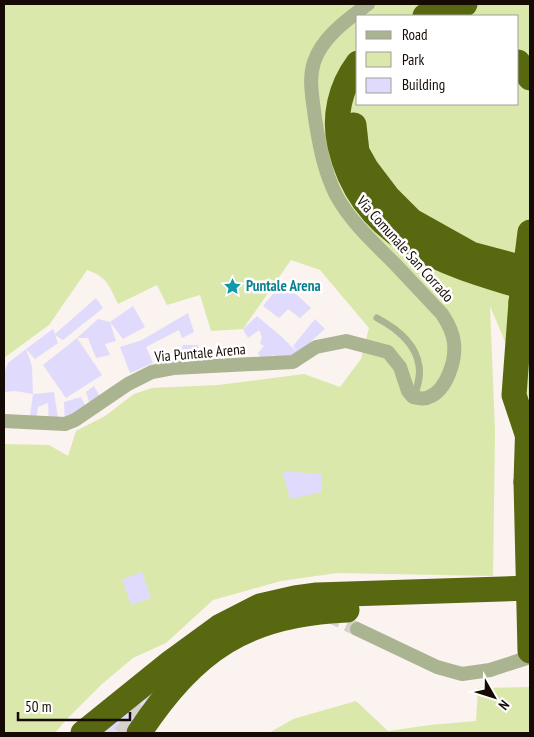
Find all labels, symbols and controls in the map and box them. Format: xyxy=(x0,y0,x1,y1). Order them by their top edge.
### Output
legend xyxy=(356,15,519,105)
text: Road xyxy=(402,25,428,44)
text: Park xyxy=(402,50,424,69)
text: Building xyxy=(402,75,445,94)
street label: Via Comunale San Corrado xyxy=(352,191,458,306)
place icon: Puntale Arena xyxy=(222,276,242,296)
place label: Puntale Arena xyxy=(246,276,321,295)
street label: Via Puntale Arena xyxy=(153,339,246,366)
north arrow xyxy=(469,672,519,722)
scale bar xyxy=(18,690,130,722)
text: 50 m xyxy=(25,697,51,716)
text: N xyxy=(495,697,513,714)

